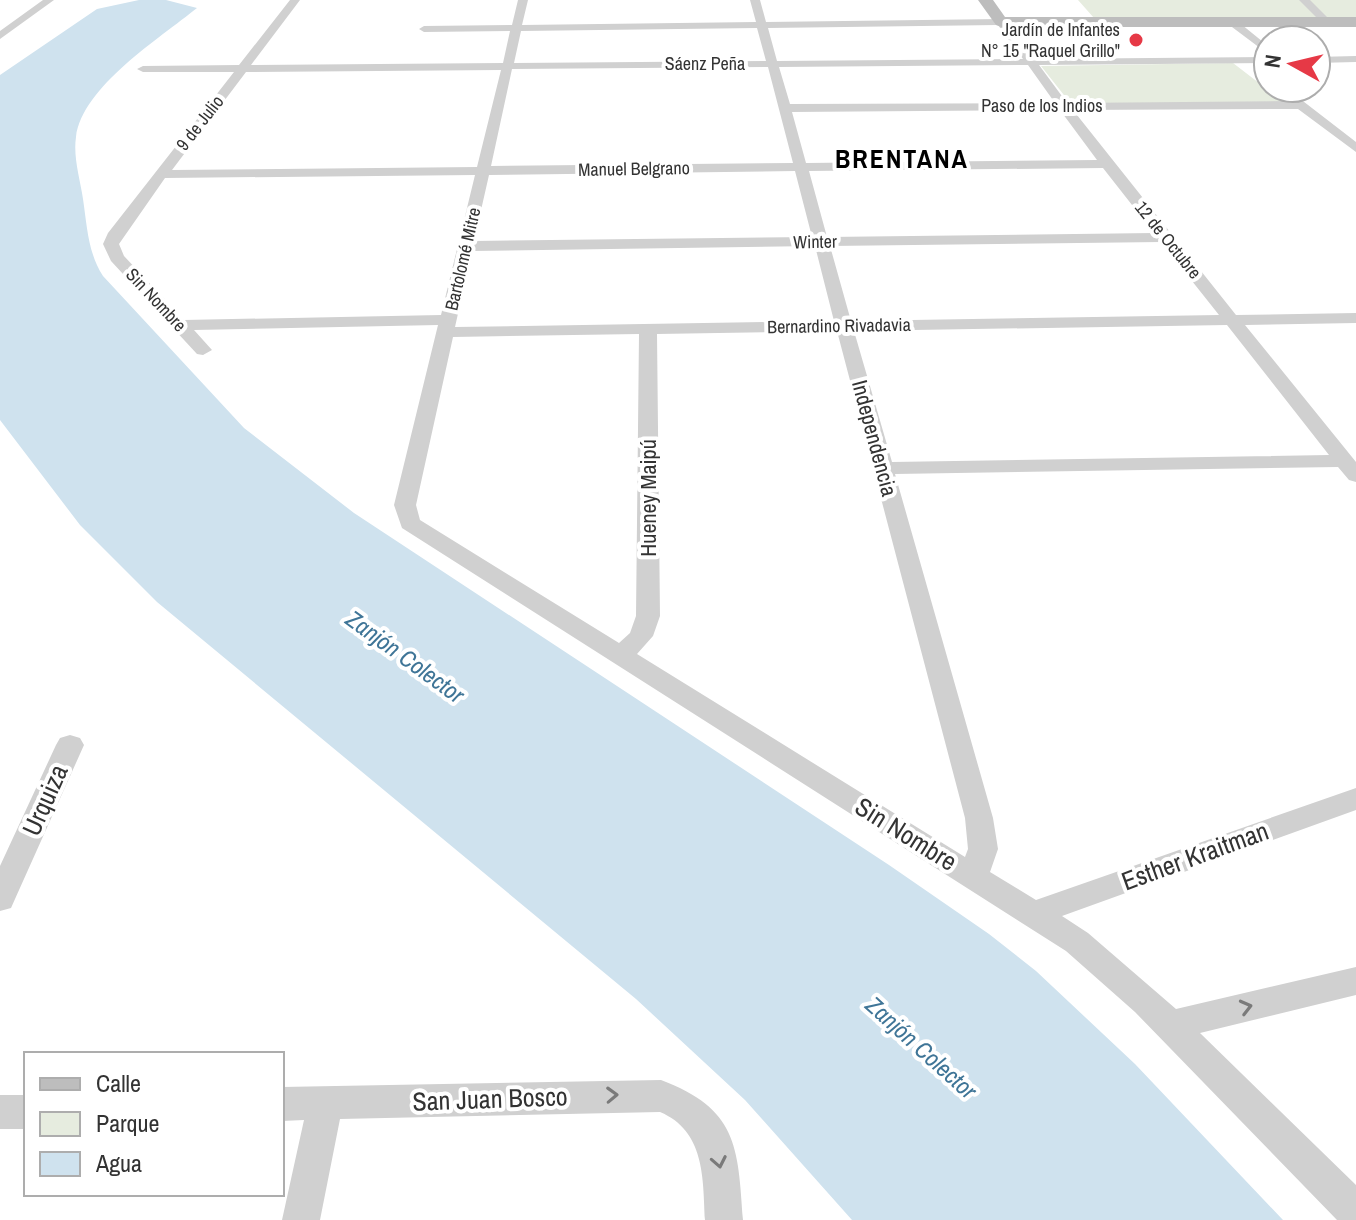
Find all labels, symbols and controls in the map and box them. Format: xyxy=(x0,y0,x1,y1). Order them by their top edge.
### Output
place label: Jardín de Infantes N° 15 "Raquel Grillo" xyxy=(981,17,1120,63)
north arrow xyxy=(1252,24,1332,104)
marker: Jardín de Infantes N° 15 "Raquel Grillo" xyxy=(1127,31,1145,49)
street label: Sáenz Peña xyxy=(665,51,745,76)
text: N xyxy=(1256,53,1288,70)
street label: 9 de Julio xyxy=(170,90,229,156)
street label: Paso de los Indios xyxy=(981,93,1103,118)
district label: BRENTANA xyxy=(835,141,969,176)
street label: Manuel Belgrano xyxy=(578,155,690,182)
street label: 12 de Octubre xyxy=(1129,195,1208,284)
street label: Bartolomé Mitre xyxy=(439,205,487,313)
street label: Winter xyxy=(793,229,837,254)
street label: Sin Nombre xyxy=(120,262,192,337)
street label: Bernardino Rivadavia xyxy=(767,312,911,339)
street label: Independencia xyxy=(845,376,905,500)
street label: Hueney Maipú xyxy=(633,439,663,557)
water label: Zanjón Colector xyxy=(339,602,472,711)
street label: Urquiza xyxy=(13,758,76,841)
street label: Sin Nombre xyxy=(849,789,964,879)
street label: Esther Kraitman xyxy=(1116,813,1273,898)
water label: Zanjón Colector xyxy=(859,988,985,1107)
one-way arrow xyxy=(1238,999,1252,1016)
legend xyxy=(24,1052,284,1196)
text: Calle xyxy=(96,1067,141,1099)
street label: San Juan Bosco xyxy=(412,1078,568,1119)
one-way arrow xyxy=(606,1087,619,1104)
text: Parque xyxy=(96,1107,159,1139)
text: Agua xyxy=(95,1147,142,1179)
one-way arrow xyxy=(709,1155,726,1169)

